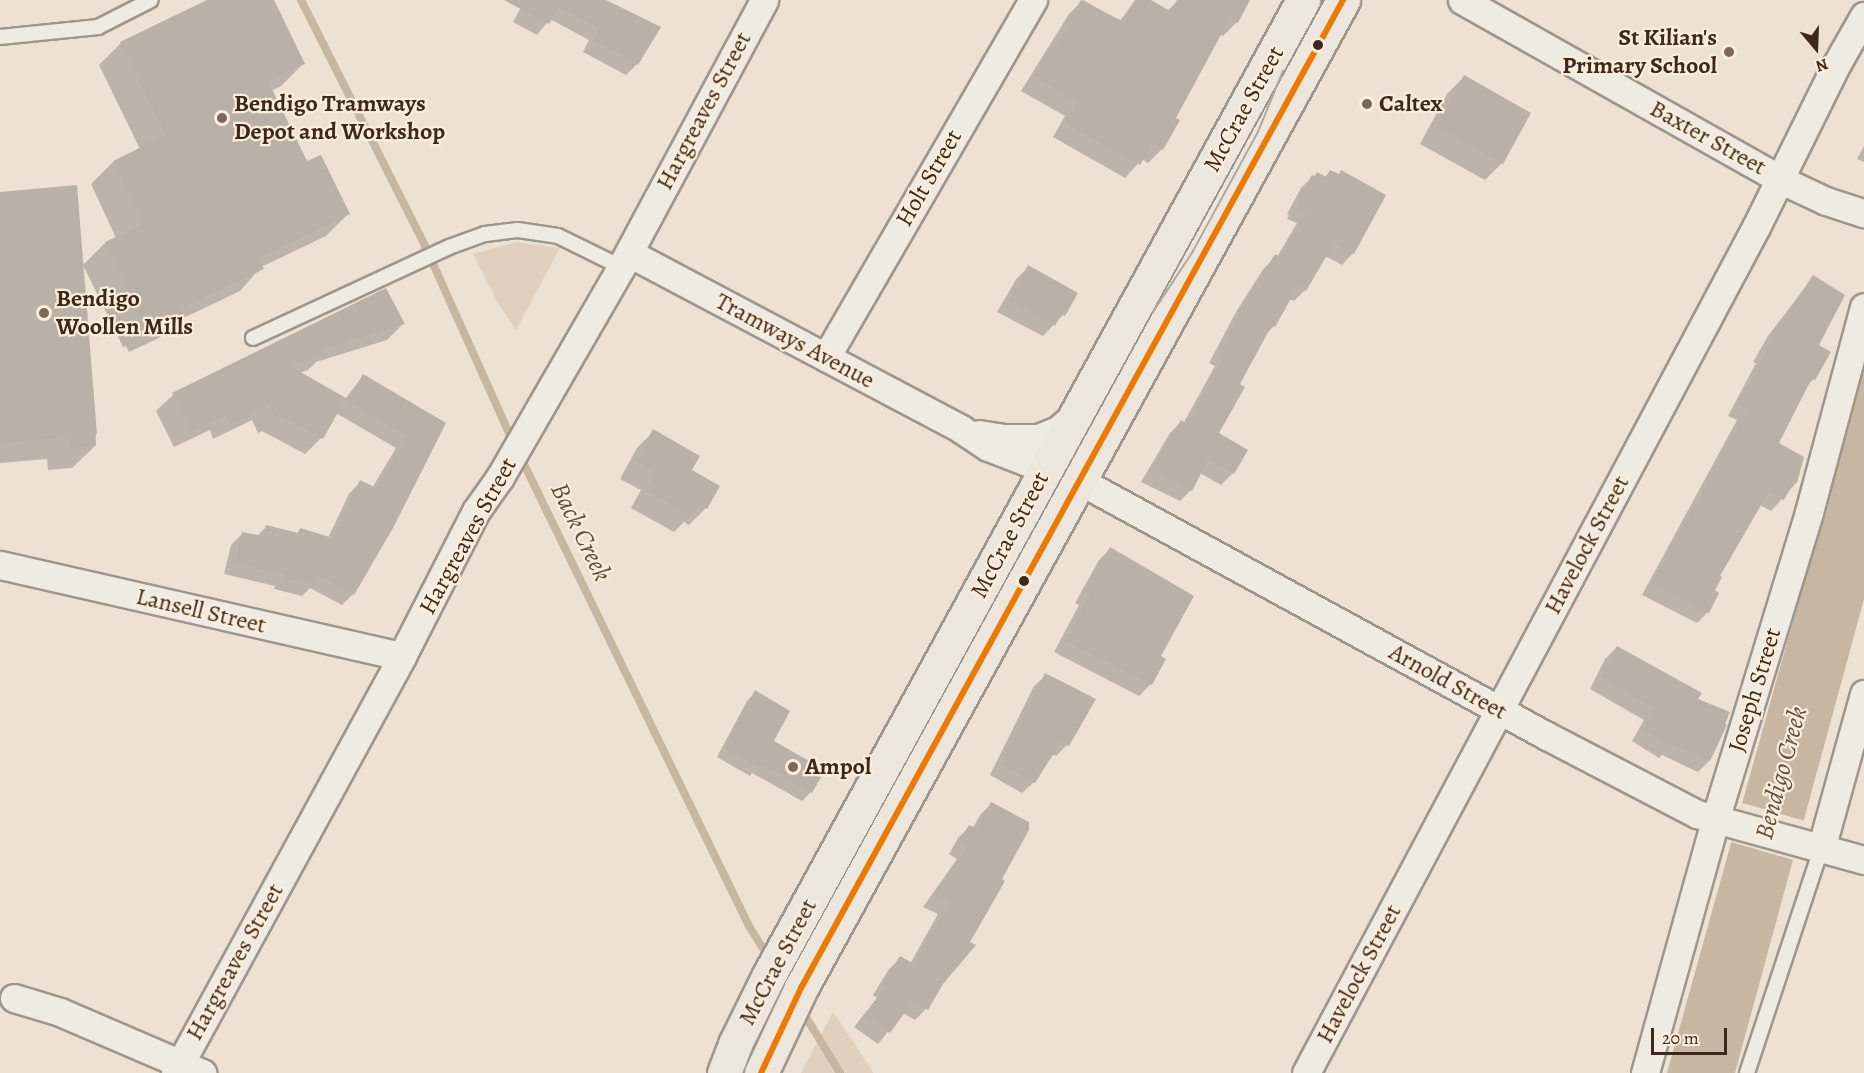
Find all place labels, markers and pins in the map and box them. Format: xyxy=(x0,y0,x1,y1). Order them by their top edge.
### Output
place label: St Kilian's Primary School xyxy=(1562,24,1717,80)
unlabelled marker xyxy=(1312,39,1324,51)
marker: St Kilian's Primary School xyxy=(1722,45,1736,59)
place label: Bendigo Tramways Depot and Workshop xyxy=(234,90,445,146)
place label: Caltex xyxy=(1379,90,1442,118)
marker: Caltex xyxy=(1360,97,1374,111)
marker: Bendigo Tramways Depot and Workshop xyxy=(215,111,229,125)
place label: Bendigo Woollen Mills xyxy=(56,285,193,341)
marker: Bendigo Woollen Mills xyxy=(37,306,51,320)
unlabelled marker xyxy=(1018,575,1030,587)
place label: Ampol xyxy=(805,753,871,781)
marker: Ampol xyxy=(786,760,800,774)

